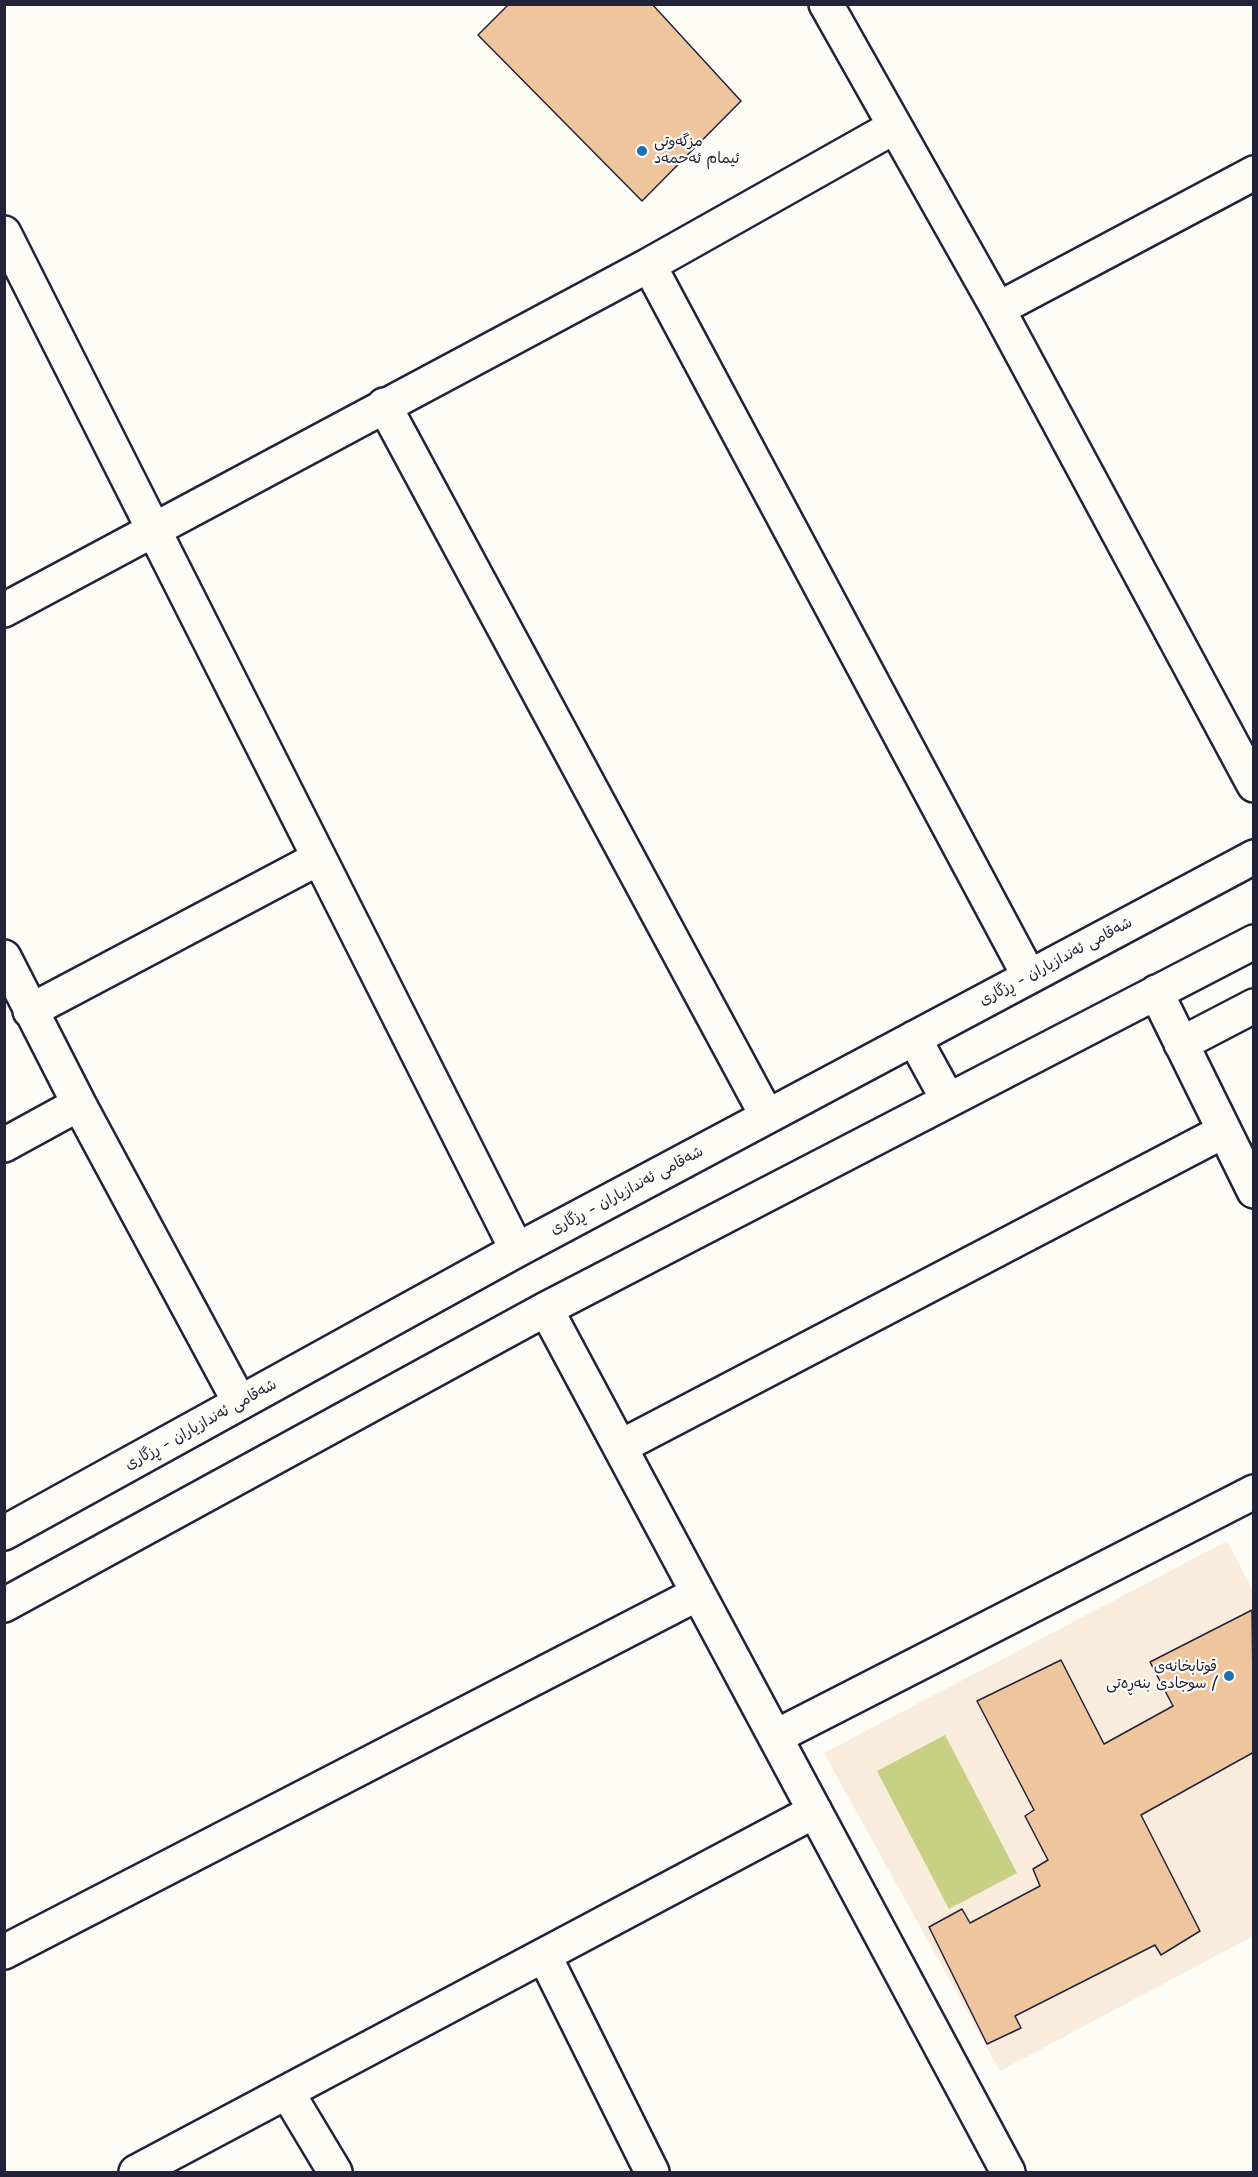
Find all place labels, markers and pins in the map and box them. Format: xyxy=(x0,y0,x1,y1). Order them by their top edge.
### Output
place label: مزگەوتی ئیمام ئەحمەد xyxy=(654,133,739,168)
marker: مزگەوتی ئیمام ئەحمەد xyxy=(635,144,649,158)
place label: قوتابخانەی سوجادی بنەڕەتی / xyxy=(1106,1658,1217,1693)
marker: قوتابخانەی سوجادی بنەڕەتی / xyxy=(1222,1669,1236,1683)

